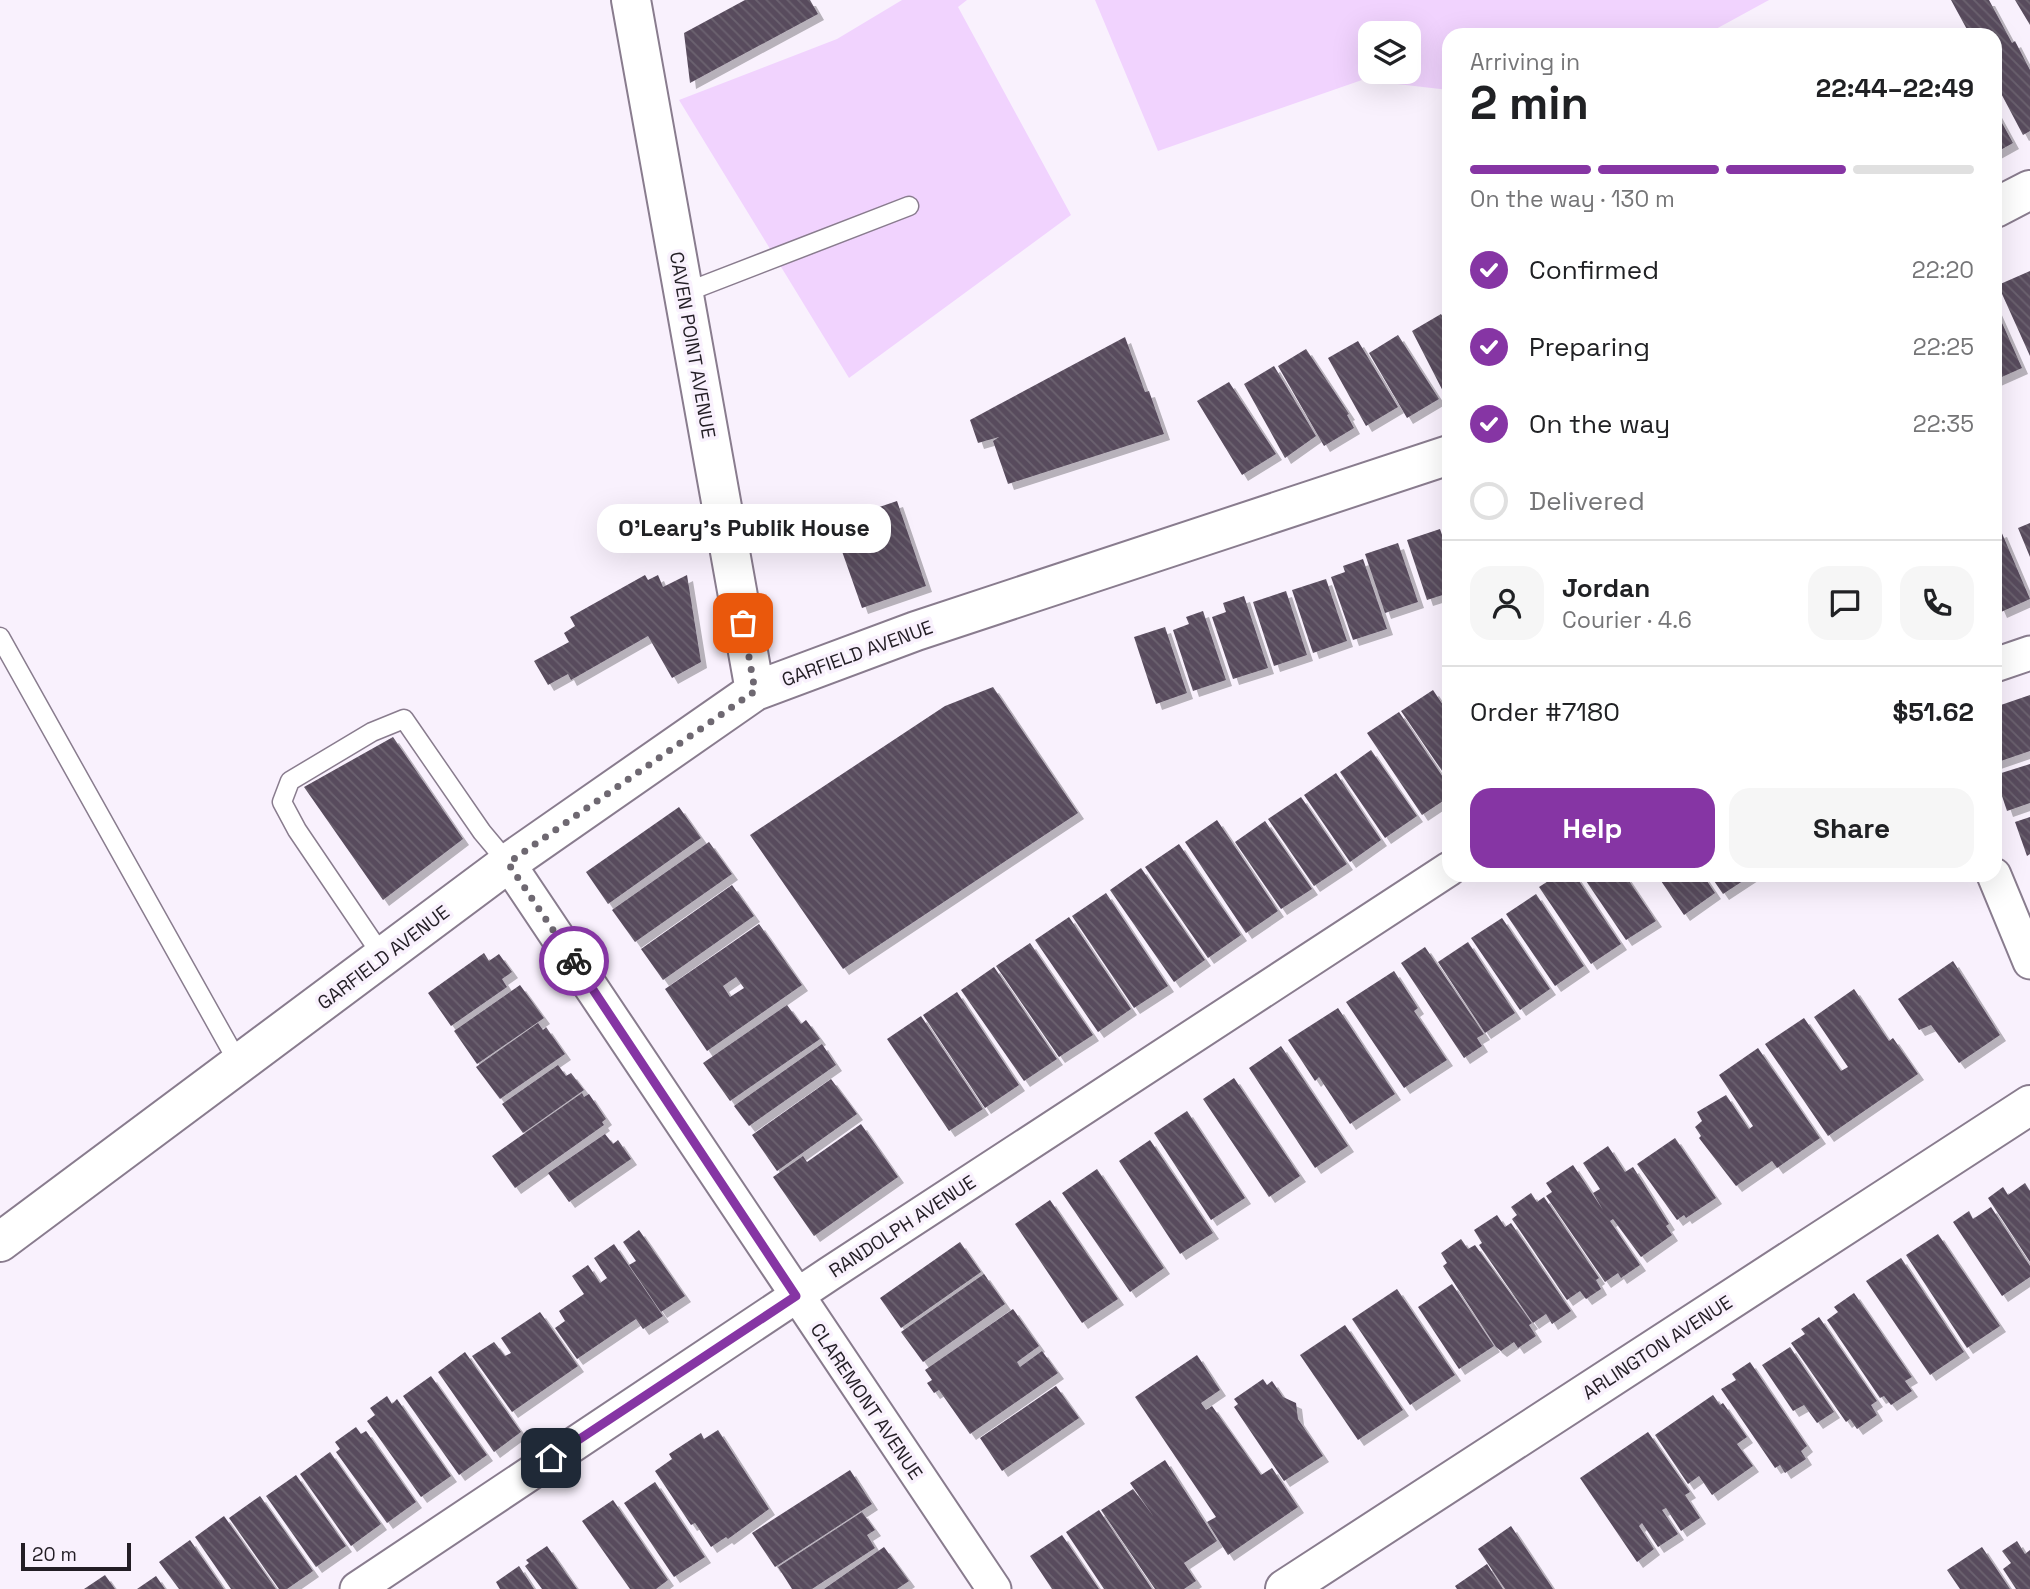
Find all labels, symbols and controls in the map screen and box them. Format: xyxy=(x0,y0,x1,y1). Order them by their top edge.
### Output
map controls xyxy=(1358,21,1421,84)
button: layers xyxy=(1358,21,1421,84)
text: Arriving in xyxy=(1470,47,1580,77)
text: 22:44–22:49 xyxy=(1816,71,1974,105)
text: 2 min xyxy=(1470,74,1589,132)
text: On the way · 130 m xyxy=(1470,184,1675,214)
street label: CAVEN POINT AVENUE xyxy=(664,250,721,440)
icon: check xyxy=(1470,251,1508,289)
text: Confirmed xyxy=(1529,253,1659,287)
text: 22:20 xyxy=(1912,255,1974,285)
icon: check xyxy=(1470,328,1508,366)
text: Preparing xyxy=(1529,330,1650,364)
text: 22:25 xyxy=(1913,332,1974,362)
icon: check xyxy=(1470,405,1508,443)
text: On the way xyxy=(1529,407,1670,441)
text: 22:35 xyxy=(1913,409,1974,439)
text: Delivered xyxy=(1529,484,1645,518)
callout: O'Leary's Publik House xyxy=(596,504,890,553)
text: O'Leary's Publik House xyxy=(618,513,870,543)
button: person xyxy=(1470,566,1544,640)
button: chat xyxy=(1808,566,1882,640)
button: phone xyxy=(1900,566,1974,640)
text: Jordan xyxy=(1562,571,1650,605)
pin xyxy=(713,593,773,653)
icon: bag xyxy=(724,604,762,642)
text: Courier · 4.6 xyxy=(1562,605,1692,635)
street label: GARFIELD AVENUE xyxy=(778,615,936,692)
text: Order #7180 xyxy=(1470,695,1620,729)
text: $51.62 xyxy=(1892,695,1974,729)
button: Help xyxy=(1470,788,1715,868)
button: Share xyxy=(1729,788,1974,868)
street label: GARFIELD AVENUE xyxy=(312,900,454,1015)
courier xyxy=(539,926,609,996)
icon: bike xyxy=(555,942,593,980)
street label: RANDOLPH AVENUE xyxy=(824,1170,980,1283)
street label: ARLINGTON AVENUE xyxy=(1578,1290,1737,1405)
street label: CLAREMONT AVENUE xyxy=(805,1318,928,1484)
pin xyxy=(521,1428,581,1488)
icon: home xyxy=(532,1439,570,1477)
scale bar xyxy=(21,1540,131,1572)
text: 20 m xyxy=(32,1542,77,1567)

